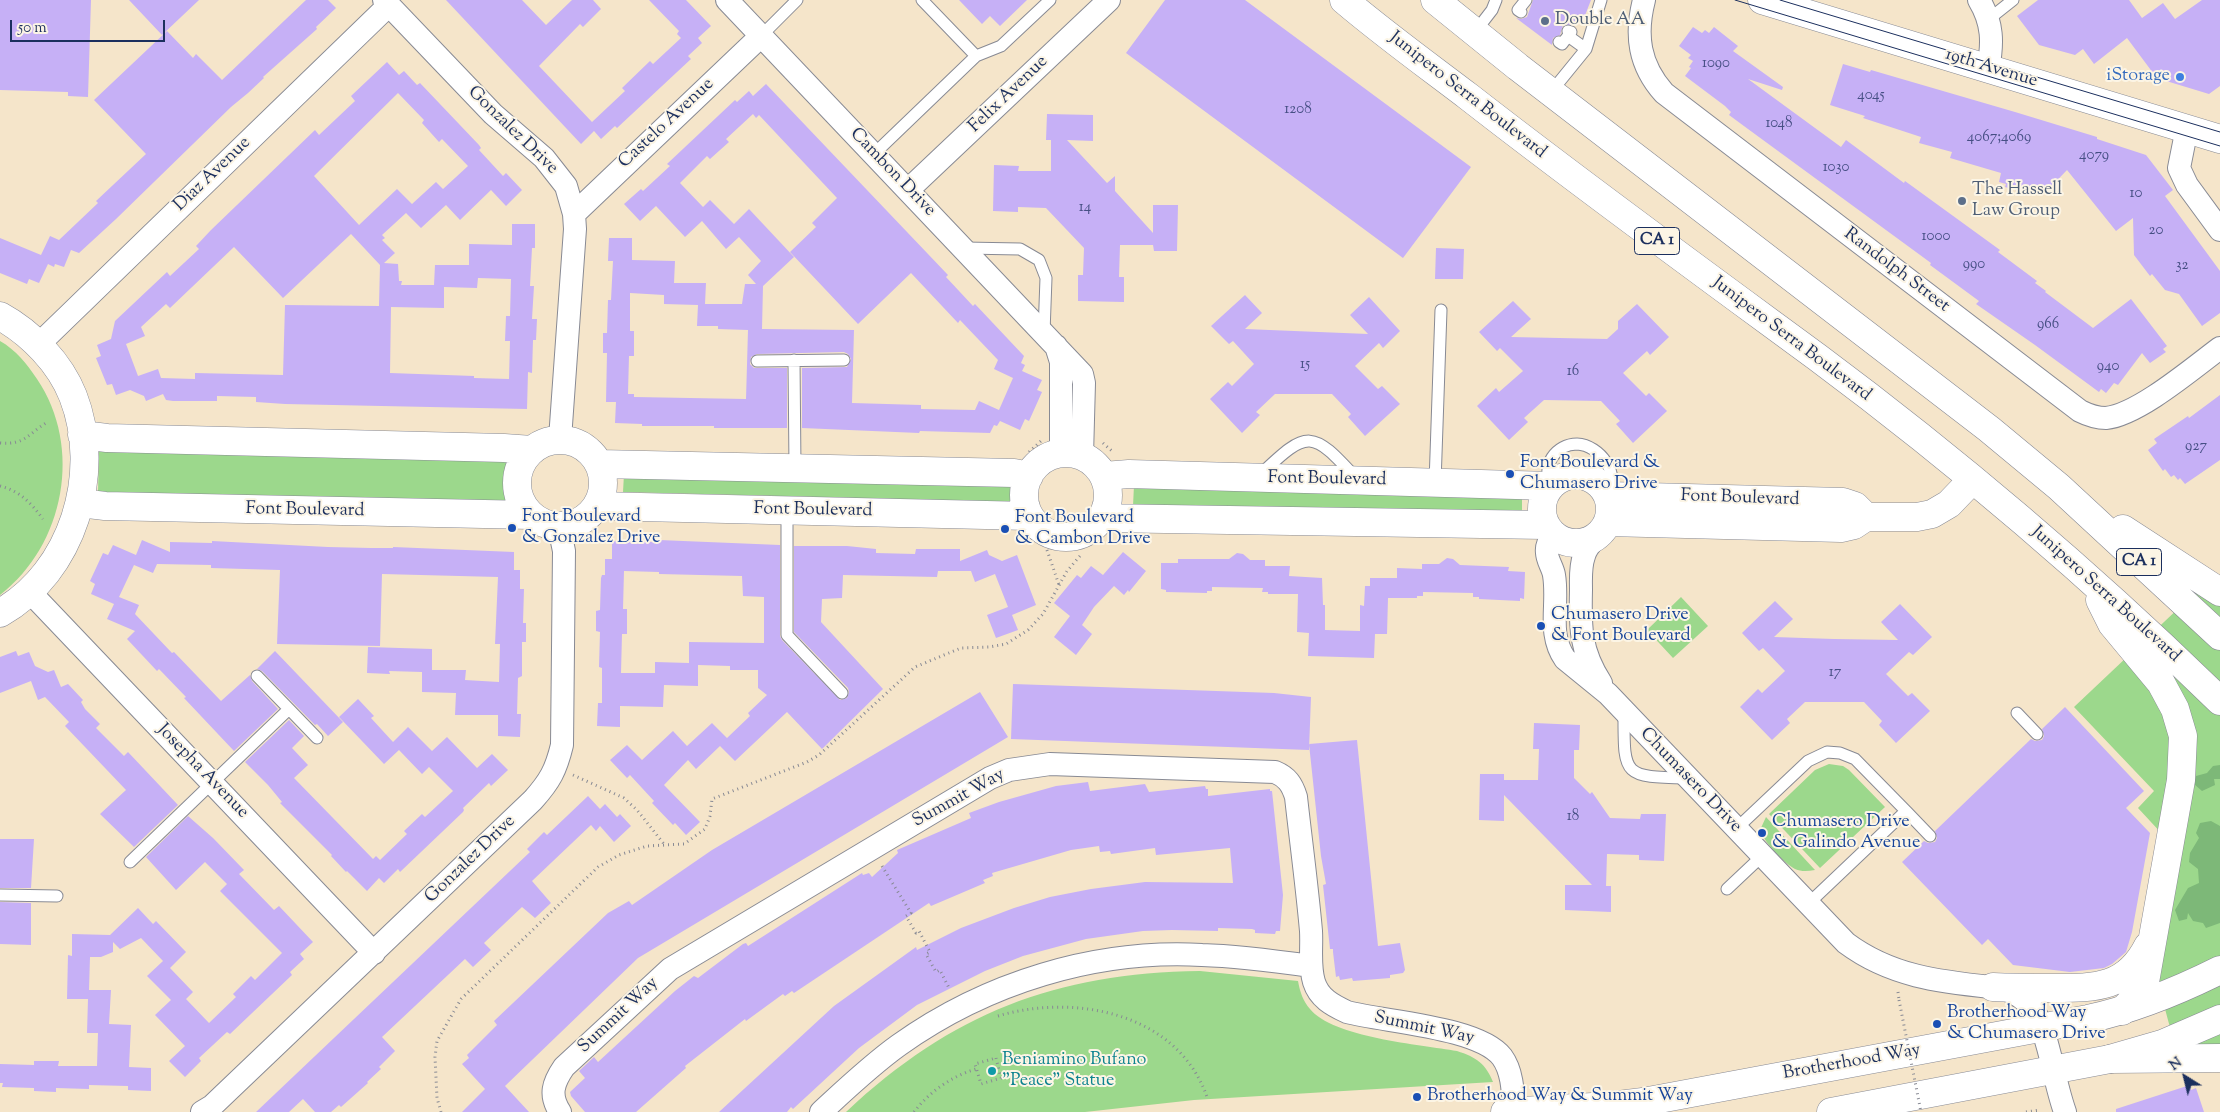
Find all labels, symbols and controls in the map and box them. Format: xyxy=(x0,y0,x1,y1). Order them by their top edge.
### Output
scale bar xyxy=(12,10,168,42)
place label: Double AA xyxy=(1555,10,1645,32)
marker: Double AA xyxy=(1539,15,1551,27)
text: 50 m xyxy=(18,18,47,39)
street label: Junipero Serra Boulevard xyxy=(1384,28,1550,164)
street label: 19th Avenue xyxy=(1942,45,2040,93)
street label: Felix Avenue xyxy=(965,52,1053,138)
house number: 1090 xyxy=(1702,55,1730,73)
place label: iStorage xyxy=(2106,66,2170,88)
marker: iStorage xyxy=(2174,71,2186,83)
street label: Castelo Avenue xyxy=(615,74,719,174)
street label: Gonzalez Drive xyxy=(462,82,562,180)
house number: 4045 xyxy=(1857,87,1885,105)
house number: 1208 xyxy=(1284,101,1312,119)
house number: 1048 xyxy=(1765,115,1793,133)
street label: Cambon Drive xyxy=(844,124,940,222)
house number: 4067;4069 xyxy=(1967,129,2031,147)
street label: Diaz Avenue xyxy=(170,133,256,217)
house number: 4079 xyxy=(2079,147,2109,165)
house number: 1030 xyxy=(1823,159,1849,177)
place label: The Hassell Law Group xyxy=(1972,180,2062,222)
house number: 10 xyxy=(2130,185,2142,203)
marker: The Hassell Law Group xyxy=(1956,195,1968,207)
house number: 14 xyxy=(1079,199,1091,217)
house number: 20 xyxy=(2149,222,2163,240)
street label: Randolph Street xyxy=(1839,224,1953,318)
road number: CA 1 xyxy=(1634,228,1680,255)
house number: 1000 xyxy=(1922,228,1950,246)
house number: 990 xyxy=(1963,256,1985,274)
house number: 32 xyxy=(2175,257,2189,275)
street label: Junipero Serra Boulevard xyxy=(1707,273,1875,407)
house number: 966 xyxy=(2037,316,2059,334)
house number: 15 xyxy=(1300,356,1310,374)
house number: 940 xyxy=(2097,358,2119,376)
house number: 16 xyxy=(1567,363,1579,381)
house number: 927 xyxy=(2185,438,2207,456)
place label: Font Boulevard & Chumasero Drive xyxy=(1520,453,1660,496)
street label: Font Boulevard xyxy=(1267,468,1387,492)
marker: Font Boulevard & Chumasero Drive xyxy=(1504,468,1516,480)
street label: Font Boulevard xyxy=(1680,486,1800,512)
street label: Font Boulevard xyxy=(245,499,365,523)
street label: Font Boulevard xyxy=(753,499,873,523)
place label: Font Boulevard & Gonzalez Drive xyxy=(522,507,660,550)
place label: Font Boulevard & Cambon Drive xyxy=(1015,508,1151,550)
marker: Font Boulevard & Gonzalez Drive xyxy=(506,522,518,534)
street label: Junipero Serra Boulevard xyxy=(2026,522,2184,668)
marker: Font Boulevard & Cambon Drive xyxy=(999,523,1011,535)
road number: CA 1 xyxy=(2116,548,2162,576)
place label: Chumasero Drive & Font Boulevard xyxy=(1551,605,1691,648)
marker: Chumasero Drive & Font Boulevard xyxy=(1535,620,1547,632)
house number: 17 xyxy=(1829,664,1841,682)
street label: Josepha Avenue xyxy=(151,720,253,824)
street label: Chumasero Drive xyxy=(1634,724,1746,838)
street label: Summit Way xyxy=(909,765,1009,833)
house number: 18 xyxy=(1567,808,1579,826)
street label: Gonzalez Drive xyxy=(421,811,521,909)
place label: Chumasero Drive & Galindo Avenue xyxy=(1772,812,1920,854)
marker: Chumasero Drive & Galindo Avenue xyxy=(1756,827,1768,839)
street label: Summit Way xyxy=(574,973,664,1059)
place label: Brotherhood Way & Chumasero Drive xyxy=(1947,1003,2106,1046)
street label: Summit Way xyxy=(1372,1008,1476,1050)
marker: Brotherhood Way & Chumasero Drive xyxy=(1931,1018,1943,1030)
street label: Brotherhood Way xyxy=(1781,1040,1923,1086)
place label: Beniamino Bufano "Peace" Statue xyxy=(1002,1050,1146,1092)
north arrow xyxy=(2160,1052,2210,1102)
text: N xyxy=(2166,1053,2187,1076)
marker: Beniamino Bufano "Peace" Statue xyxy=(986,1065,998,1077)
place label: Brotherhood Way & Summit Way xyxy=(1427,1086,1693,1108)
marker: Brotherhood Way & Summit Way xyxy=(1411,1091,1423,1103)

